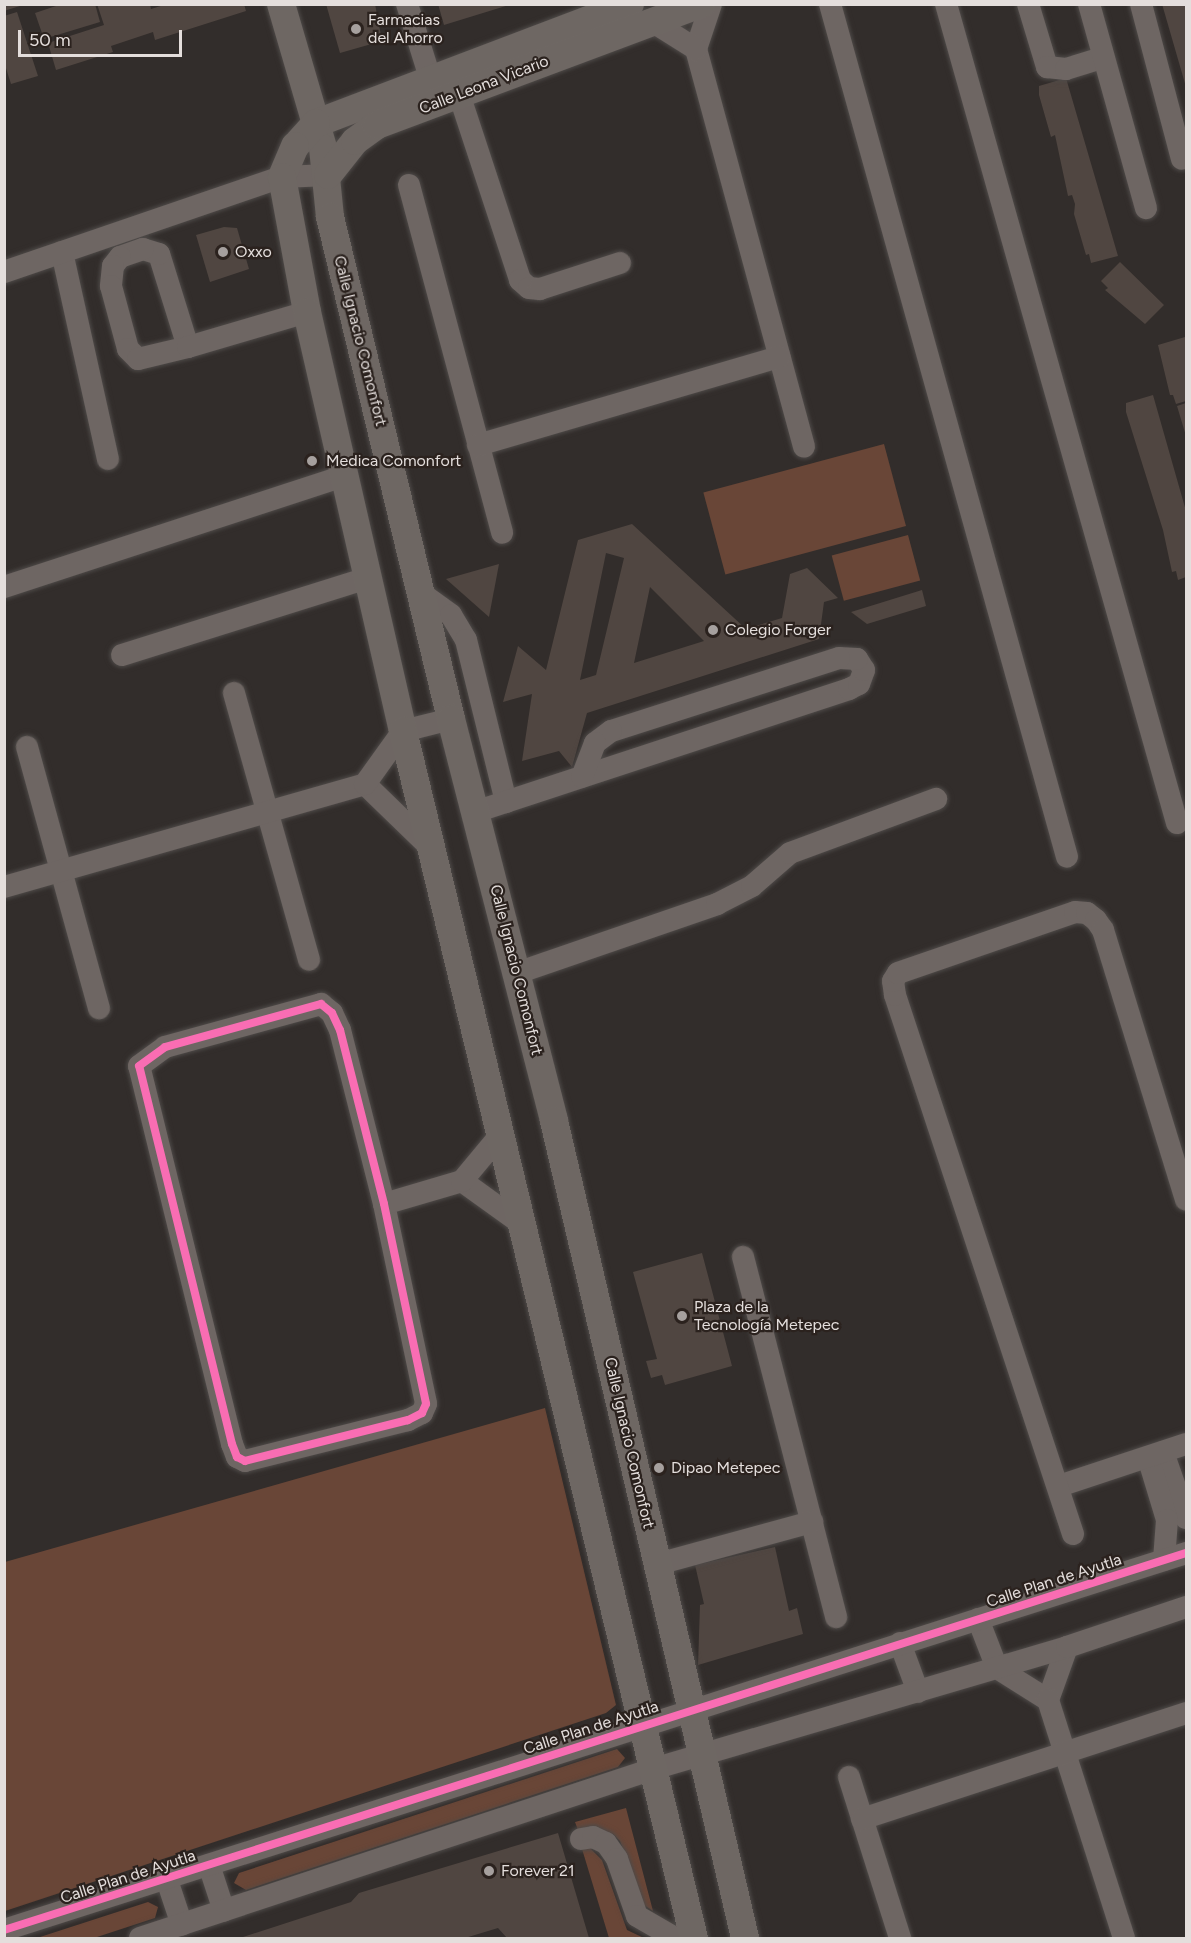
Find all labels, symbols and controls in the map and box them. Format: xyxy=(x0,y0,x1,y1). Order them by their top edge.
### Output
place label: Farmacias del Ahorro xyxy=(368,10,443,48)
scale bar xyxy=(21,18,184,56)
marker: Farmacias del Ahorro xyxy=(349,22,363,36)
text: 50 m xyxy=(29,29,71,51)
street label: Calle Leona Vicario xyxy=(417,52,551,118)
place label: Oxxo xyxy=(235,242,272,262)
marker: Oxxo xyxy=(216,245,230,259)
street label: Calle Ignacio Comonfort xyxy=(330,254,390,428)
place label: Medica Comonfort xyxy=(326,451,461,471)
marker: Medica Comonfort xyxy=(303,452,321,470)
place label: Colegio Forger xyxy=(725,620,831,640)
marker: Colegio Forger xyxy=(706,623,720,637)
street label: Calle Ignacio Comonfort xyxy=(486,883,546,1057)
place label: Plaza de la Tecnología Metepec xyxy=(694,1297,839,1335)
marker: Plaza de la Tecnología Metepec xyxy=(675,1309,689,1323)
street label: Calle Ignacio Comonfort xyxy=(600,1356,658,1530)
place label: Dipao Metepec xyxy=(671,1458,780,1478)
marker: Dipao Metepec xyxy=(652,1461,666,1475)
street label: Calle Plan de Ayutla xyxy=(984,1550,1124,1612)
street label: Calle Plan de Ayutla xyxy=(521,1697,661,1759)
street label: Calle Plan de Ayutla xyxy=(58,1846,198,1908)
place label: Forever 21 xyxy=(501,1861,575,1881)
marker: Forever 21 xyxy=(482,1864,496,1878)

